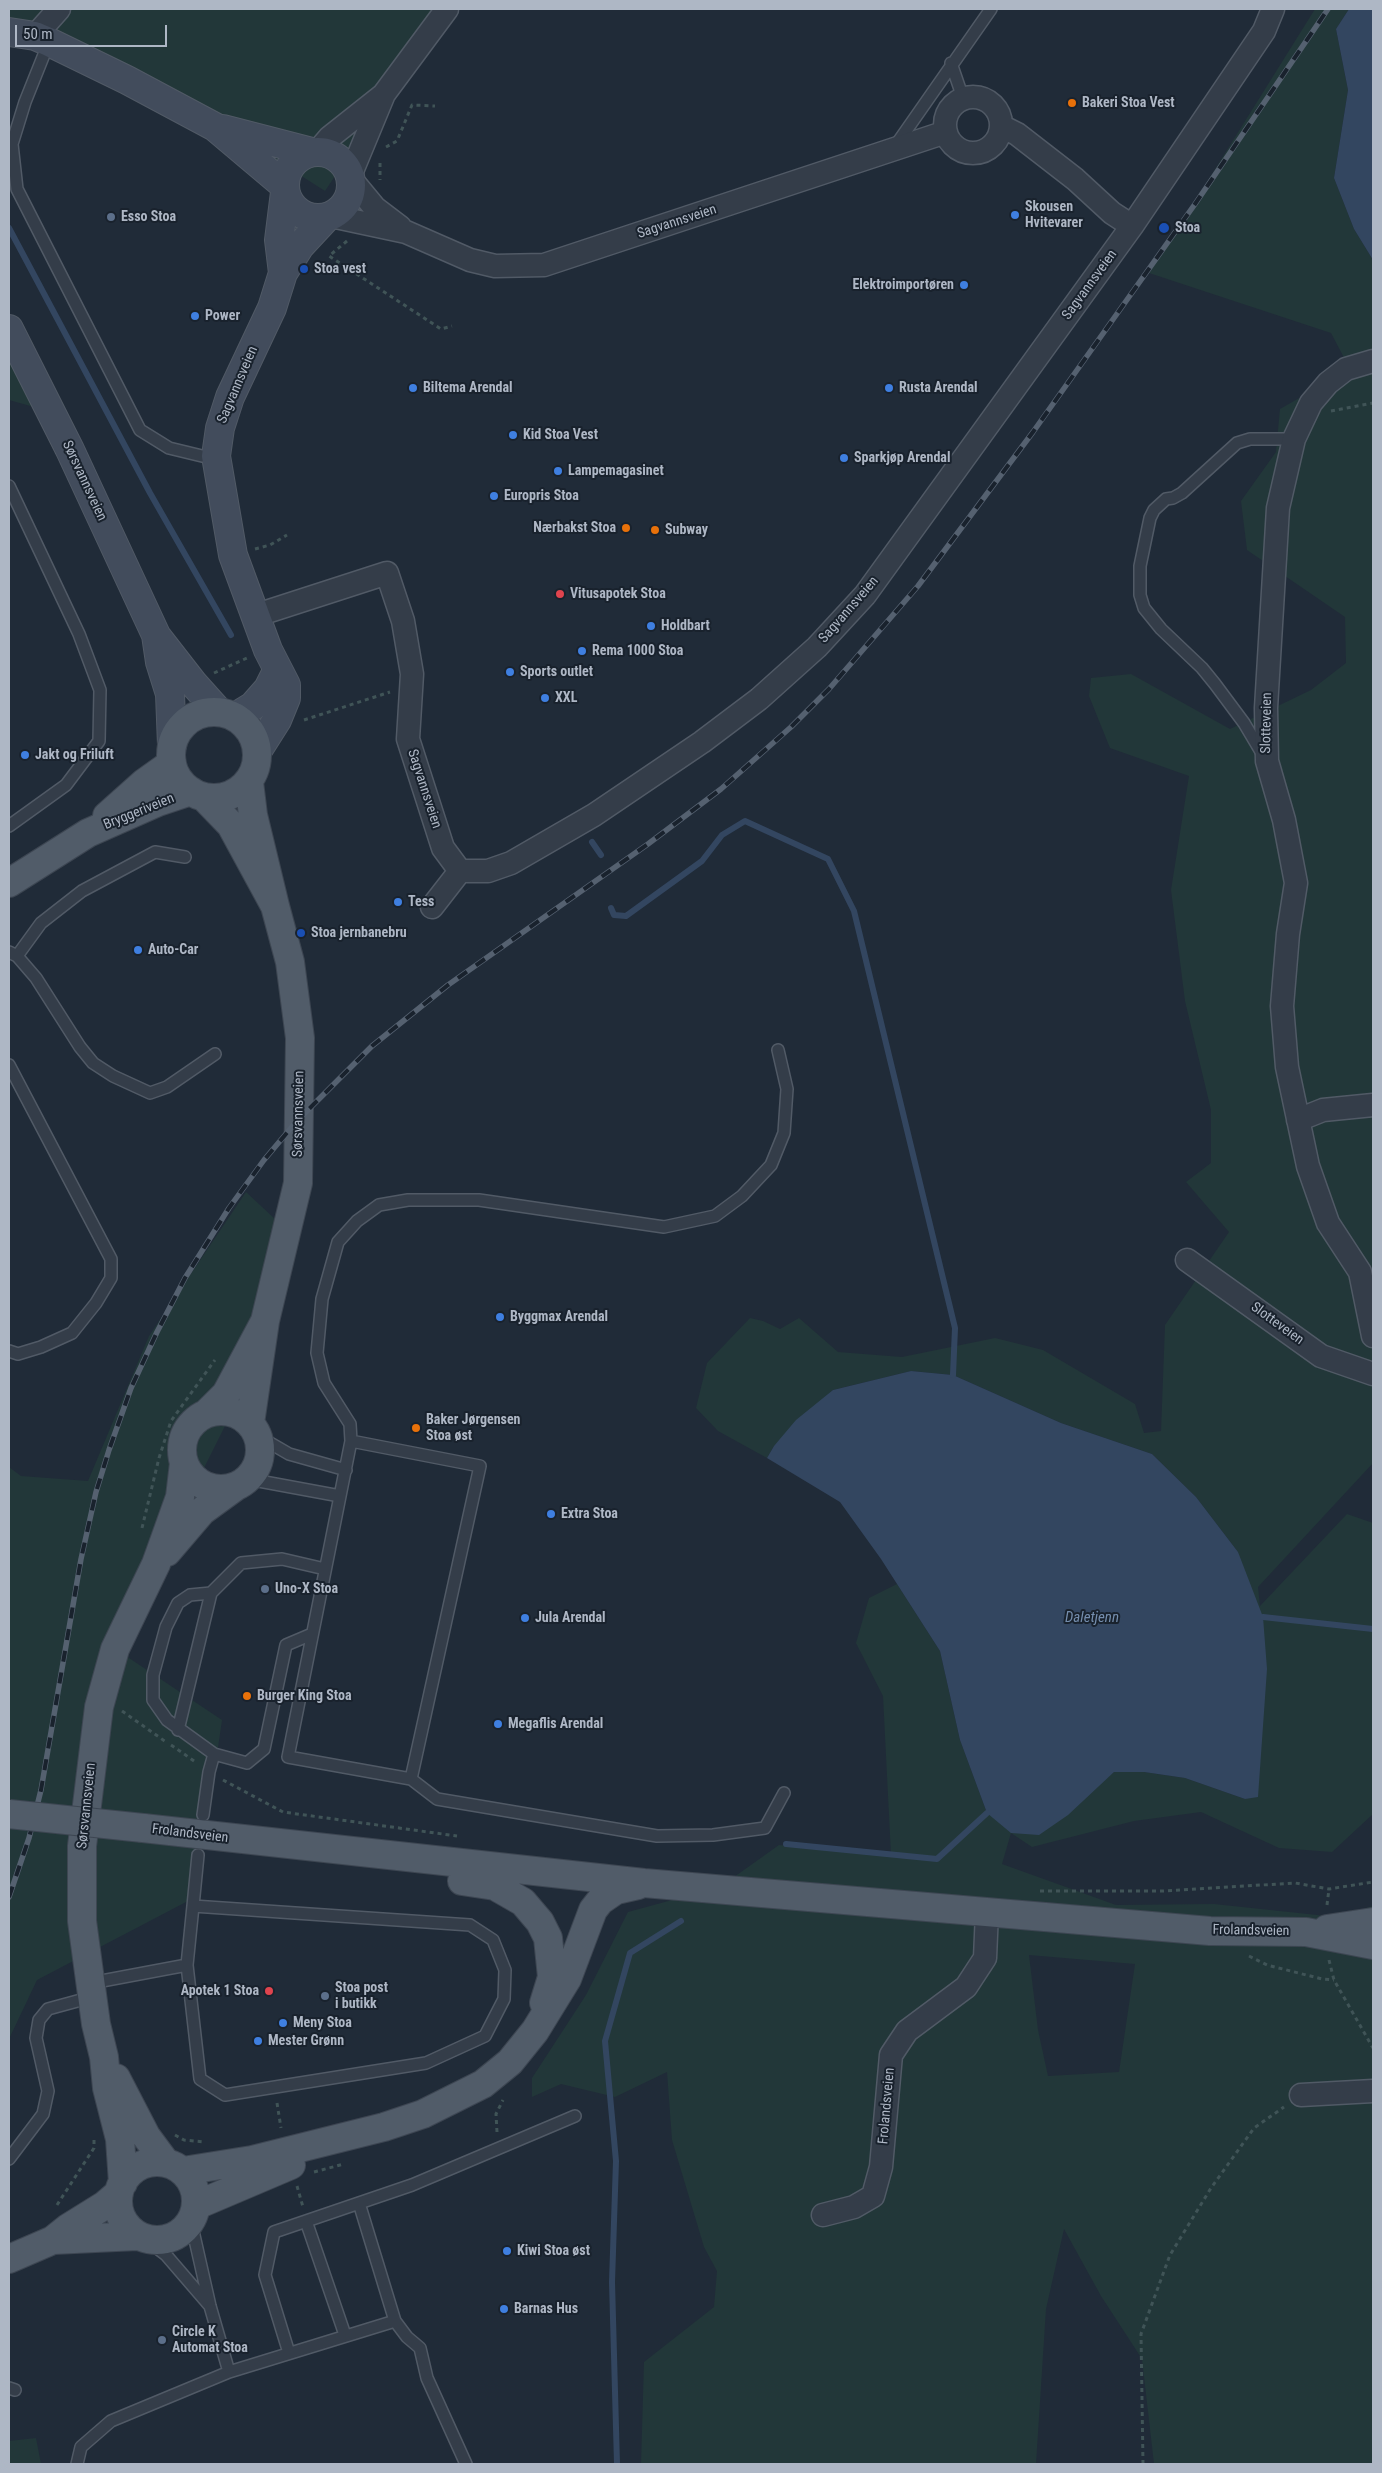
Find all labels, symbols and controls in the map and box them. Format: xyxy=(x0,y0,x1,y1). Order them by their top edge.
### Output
scale bar xyxy=(18,15,170,47)
text: 50 m xyxy=(23,25,53,43)
place label: Bakeri Stoa Vest xyxy=(1082,95,1175,111)
marker: Bakeri Stoa Vest xyxy=(1066,97,1078,109)
place label: Skousen Hvitevarer xyxy=(1025,199,1083,232)
street label: Sagvannsveien xyxy=(635,201,719,243)
place label: Esso Stoa xyxy=(121,209,176,225)
marker: Skousen Hvitevarer xyxy=(1009,209,1021,221)
marker: Esso Stoa xyxy=(105,211,117,223)
place label: Stoa xyxy=(1175,220,1200,236)
marker: Stoa xyxy=(1157,221,1171,235)
street label: Sagvannsveien xyxy=(1059,247,1121,323)
place label: Stoa vest xyxy=(314,261,366,277)
marker: Stoa vest xyxy=(298,263,310,275)
place label: Elektroimportøren xyxy=(852,277,954,293)
marker: Elektroimportøren xyxy=(958,279,970,291)
place label: Power xyxy=(205,308,240,324)
marker: Power xyxy=(189,310,201,322)
street label: Sagvannsveien xyxy=(214,344,262,426)
place label: Biltema Arendal xyxy=(423,380,513,396)
place label: Rusta Arendal xyxy=(899,380,978,396)
marker: Biltema Arendal xyxy=(407,382,419,394)
marker: Rusta Arendal xyxy=(883,382,895,394)
place label: Kid Stoa Vest xyxy=(523,427,598,443)
marker: Kid Stoa Vest xyxy=(507,429,519,441)
street label: Sørsvannsveien xyxy=(58,438,110,524)
place label: Sparkjøp Arendal xyxy=(854,450,950,466)
marker: Sparkjøp Arendal xyxy=(838,452,850,464)
place label: Lampemagasinet xyxy=(568,463,664,479)
marker: Lampemagasinet xyxy=(552,465,564,477)
place label: Europris Stoa xyxy=(504,488,579,504)
marker: Europris Stoa xyxy=(488,490,500,502)
place label: Nærbakst Stoa xyxy=(533,520,616,536)
marker: Nærbakst Stoa xyxy=(620,522,632,534)
place label: Subway xyxy=(665,522,708,538)
marker: Subway xyxy=(649,524,661,536)
street label: Sagvannsveien xyxy=(816,573,882,647)
place label: Vitusapotek Stoa xyxy=(570,586,666,602)
marker: Vitusapotek Stoa xyxy=(554,588,566,600)
place label: Holdbart xyxy=(661,618,710,634)
marker: Holdbart xyxy=(645,620,657,632)
place label: Rema 1000 Stoa xyxy=(592,643,683,659)
marker: Rema 1000 Stoa xyxy=(576,645,588,657)
place label: Sports outlet xyxy=(520,664,593,680)
marker: Sports outlet xyxy=(504,666,516,678)
place label: XXL xyxy=(555,690,577,706)
marker: XXL xyxy=(539,692,551,704)
street label: Slotteveien xyxy=(1258,692,1276,754)
place label: Jakt og Friluft xyxy=(35,747,114,763)
street label: Sagvannsveien xyxy=(403,747,445,831)
marker: Jakt og Friluft xyxy=(19,749,31,761)
street label: Bryggeriveien xyxy=(101,790,177,834)
place label: Tess xyxy=(408,894,434,910)
marker: Tess xyxy=(392,896,404,908)
place label: Stoa jernbanebru xyxy=(311,925,407,941)
marker: Stoa jernbanebru xyxy=(295,927,307,939)
place label: Auto-Car xyxy=(148,942,198,958)
marker: Auto-Car xyxy=(132,944,144,956)
street label: Sørsvannsveien xyxy=(290,1071,308,1157)
street label: Slotteveien xyxy=(1247,1299,1307,1349)
place label: Byggmax Arendal xyxy=(510,1309,608,1325)
marker: Byggmax Arendal xyxy=(494,1311,506,1323)
place label: Baker Jørgensen Stoa øst xyxy=(426,1412,520,1444)
marker: Baker Jørgensen Stoa øst xyxy=(410,1422,422,1434)
place label: Extra Stoa xyxy=(561,1506,618,1522)
marker: Extra Stoa xyxy=(545,1508,557,1520)
place label: Uno-X Stoa xyxy=(275,1581,338,1597)
marker: Uno-X Stoa xyxy=(259,1583,271,1595)
water label: Daletjenn xyxy=(1065,1609,1119,1627)
place label: Jula Arendal xyxy=(535,1610,606,1626)
marker: Jula Arendal xyxy=(519,1612,531,1624)
place label: Burger King Stoa xyxy=(257,1688,351,1704)
marker: Burger King Stoa xyxy=(241,1690,253,1702)
place label: Megaflis Arendal xyxy=(508,1716,603,1732)
marker: Megaflis Arendal xyxy=(492,1718,504,1730)
street label: Sørsvannsveien xyxy=(74,1762,100,1850)
street label: Frolandsveien xyxy=(151,1821,229,1847)
street label: Frolandsveien xyxy=(1212,1922,1290,1940)
place label: Stoa post i butikk xyxy=(335,1980,388,2012)
place label: Apotek 1 Stoa xyxy=(181,1983,259,1999)
marker: Apotek 1 Stoa xyxy=(263,1985,275,1997)
marker: Stoa post i butikk xyxy=(319,1990,331,2002)
place label: Meny Stoa xyxy=(293,2015,352,2031)
marker: Meny Stoa xyxy=(277,2017,289,2029)
place label: Mester Grønn xyxy=(268,2033,344,2049)
marker: Mester Grønn xyxy=(252,2035,264,2047)
street label: Frolandsveien xyxy=(875,2067,899,2145)
place label: Kiwi Stoa øst xyxy=(517,2243,590,2259)
marker: Kiwi Stoa øst xyxy=(501,2245,513,2257)
place label: Barnas Hus xyxy=(514,2301,578,2317)
marker: Barnas Hus xyxy=(498,2303,510,2315)
place label: Circle K Automat Stoa xyxy=(172,2324,248,2356)
marker: Circle K Automat Stoa xyxy=(156,2334,168,2346)

